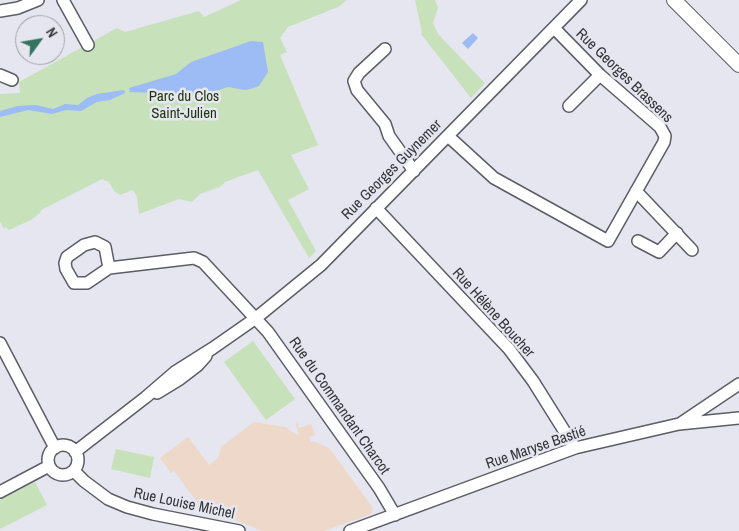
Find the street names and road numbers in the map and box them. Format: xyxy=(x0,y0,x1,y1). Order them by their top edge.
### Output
street label: Rue Georges Brassens xyxy=(572,25,676,127)
street label: Rue Georges Guynemer xyxy=(338,116,446,224)
street label: Rue Hélène Boucher xyxy=(448,265,538,361)
street label: Rue du Commandant Charcot xyxy=(285,334,393,478)
street label: Rue Maryse Bastié xyxy=(484,422,588,474)
street label: Rue Louise Michel xyxy=(132,485,236,523)

